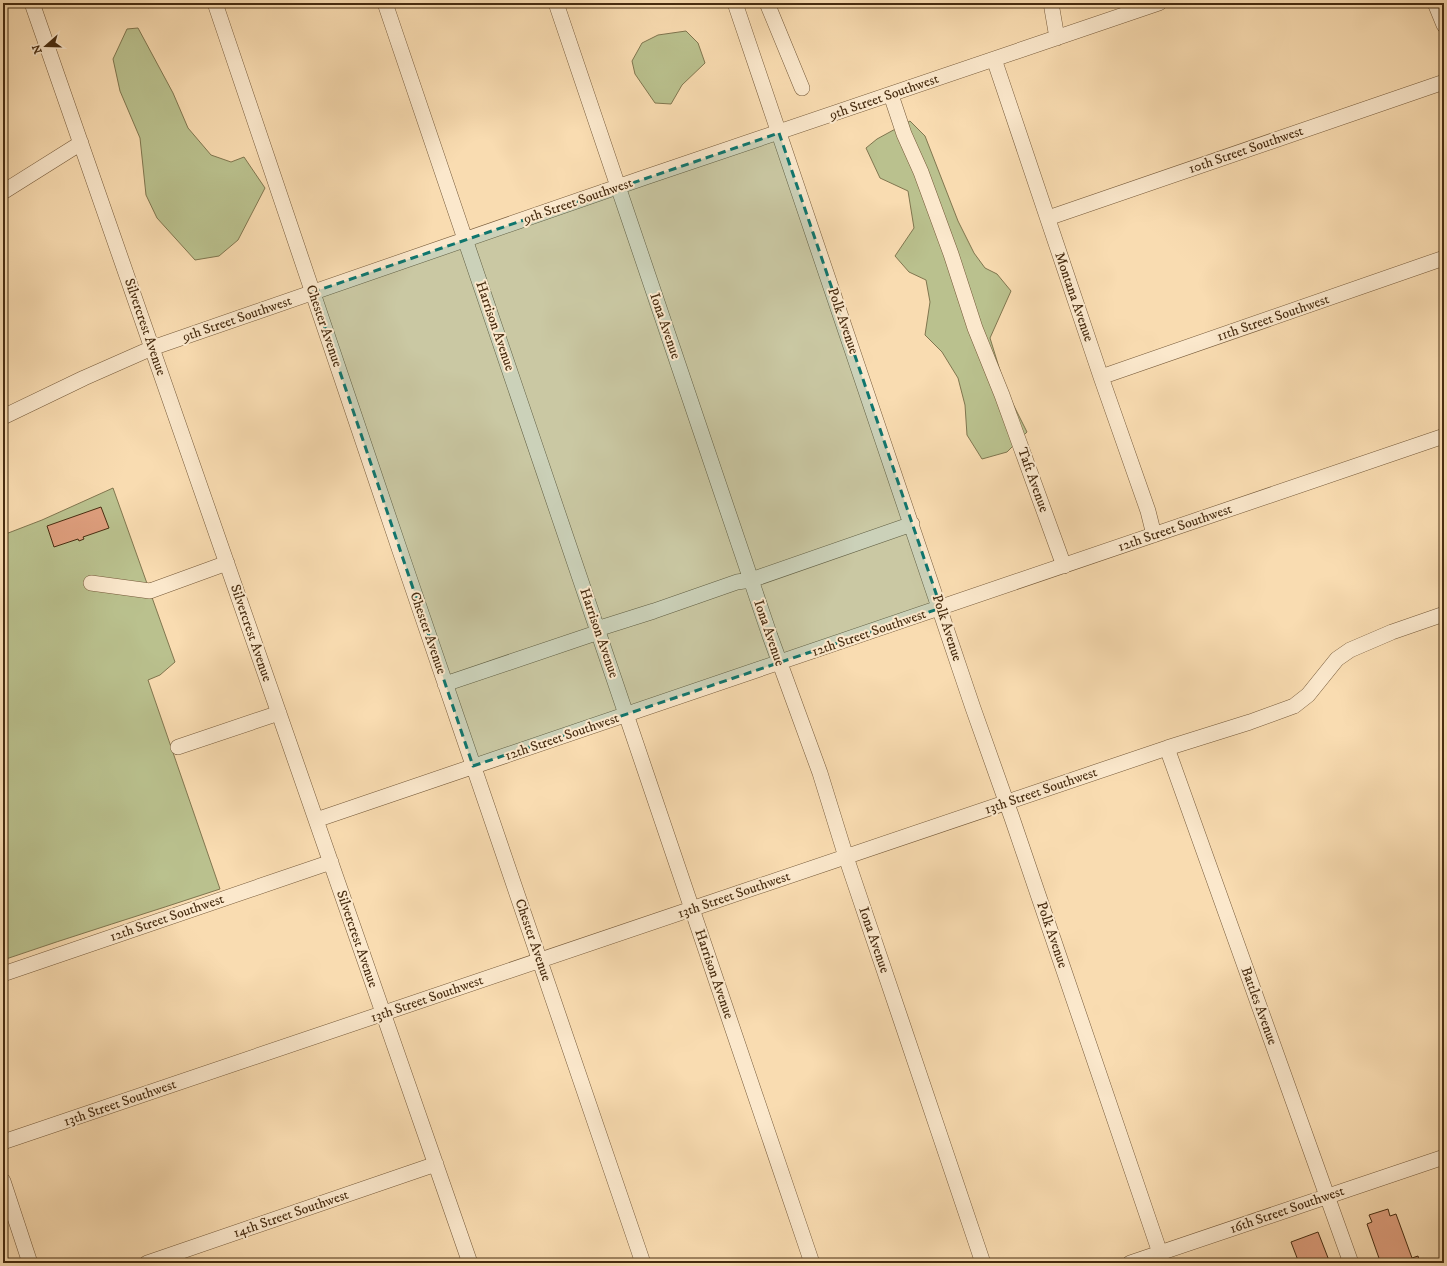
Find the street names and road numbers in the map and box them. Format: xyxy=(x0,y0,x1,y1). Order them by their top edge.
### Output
street label: 9th Street Southwest xyxy=(826,70,942,124)
street label: 10th Street Southwest xyxy=(1186,122,1306,178)
street label: 9th Street Southwest xyxy=(520,174,636,228)
street label: Montana Avenue xyxy=(1050,250,1098,344)
street label: Silvercrest Avenue xyxy=(120,276,170,378)
street label: Harrison Avenue xyxy=(471,279,519,374)
street label: Chester Avenue xyxy=(302,282,347,370)
street label: Polk Avenue xyxy=(823,285,863,357)
street label: Iona Avenue xyxy=(645,290,685,362)
street label: 11th Street Southwest xyxy=(1214,290,1332,346)
street label: 9th Street Southwest xyxy=(179,292,295,346)
street label: Taft Avenue xyxy=(1013,445,1053,515)
street label: 12th Street Southwest xyxy=(1116,500,1235,556)
street label: Silvercrest Avenue xyxy=(226,582,276,684)
street label: Harrison Avenue xyxy=(575,586,623,681)
street label: Chester Avenue xyxy=(406,589,451,677)
street label: Polk Avenue xyxy=(928,592,966,664)
street label: Iona Avenue xyxy=(749,597,789,669)
street label: 12th Street Southwest xyxy=(810,605,929,661)
street label: 12th Street Southwest xyxy=(503,709,622,765)
street label: 13th Street Southwest xyxy=(982,763,1100,819)
street label: 13th Street Southwest xyxy=(675,867,793,923)
street label: Silvercrest Avenue xyxy=(332,888,382,990)
street label: 12th Street Southwest xyxy=(108,890,227,946)
street label: Chester Avenue xyxy=(511,896,556,984)
street label: Polk Avenue xyxy=(1032,899,1072,971)
street label: Iona Avenue xyxy=(854,904,894,976)
street label: Harrison Avenue xyxy=(690,927,738,1022)
street label: Battles Avenue xyxy=(1237,964,1282,1048)
street label: 13th Street Southwest xyxy=(368,971,486,1027)
street label: 13th Street Southwest xyxy=(61,1075,179,1131)
street label: 16th Street Southwest xyxy=(1227,1182,1347,1238)
street label: 14th Street Southwest xyxy=(231,1186,351,1242)

